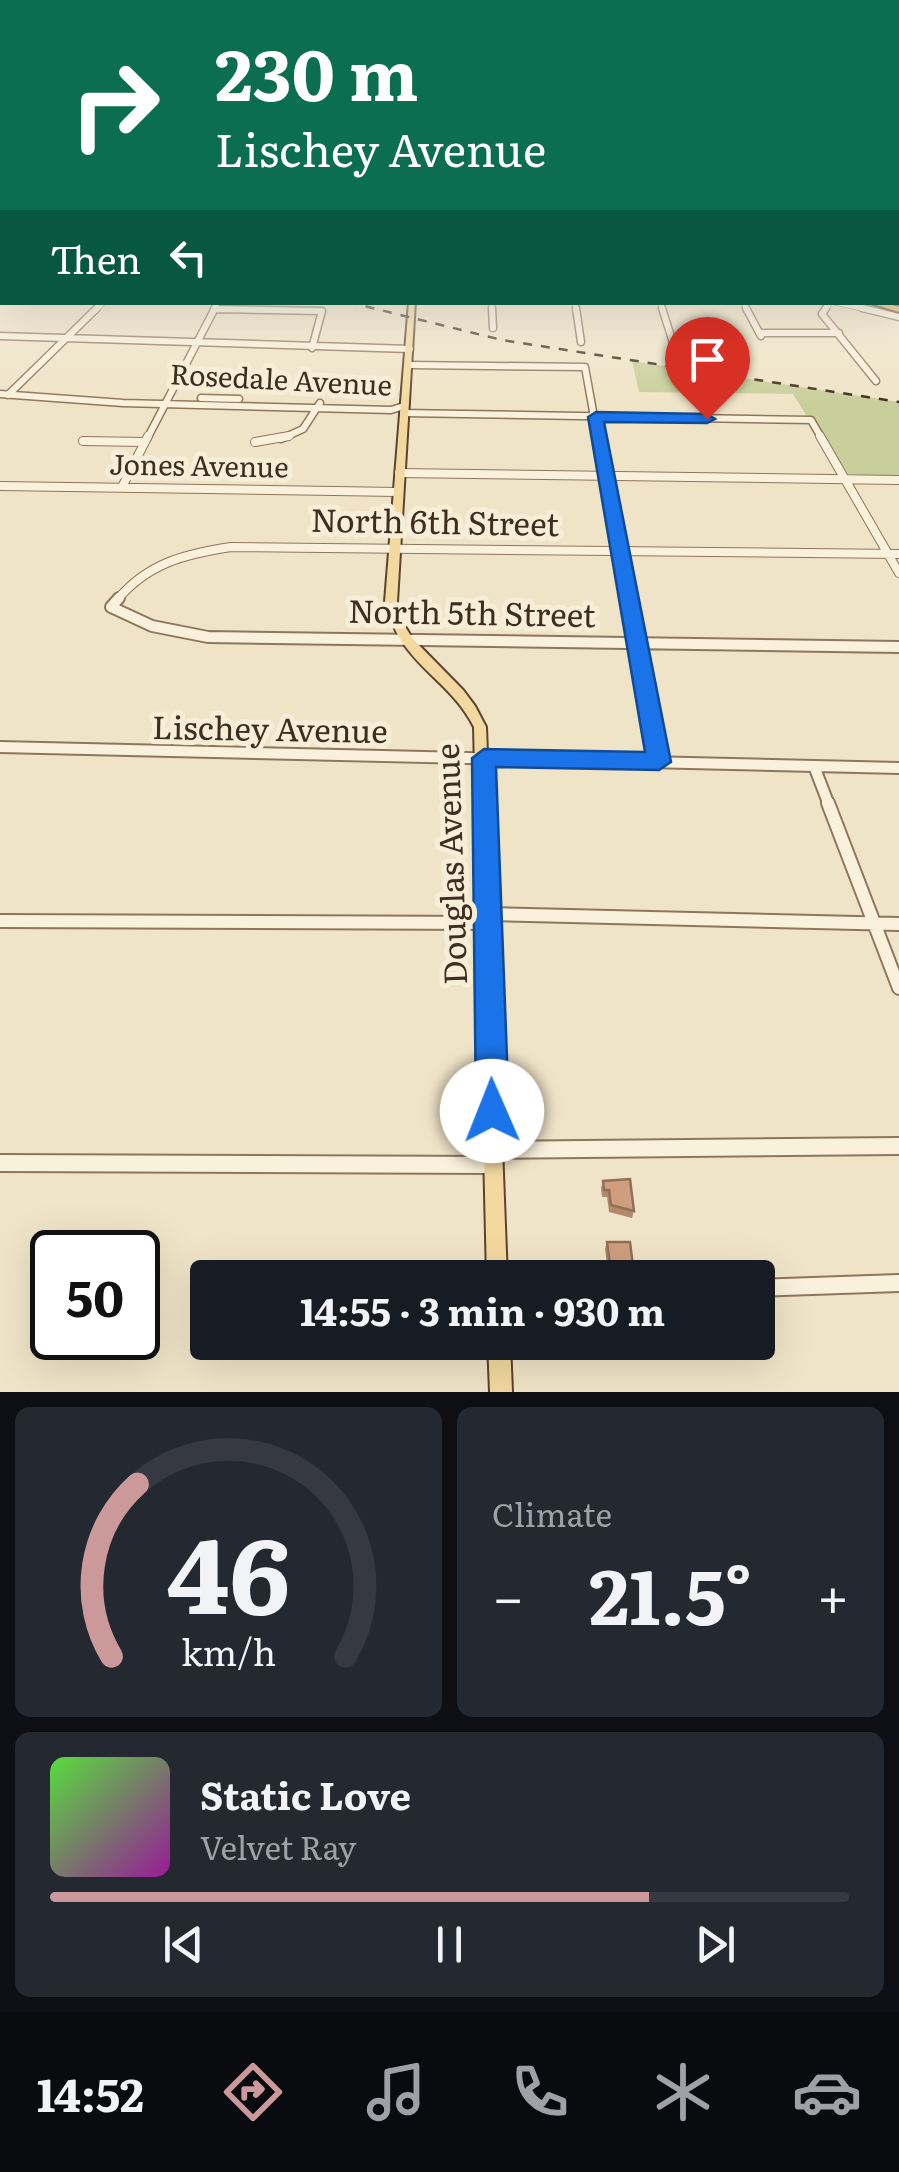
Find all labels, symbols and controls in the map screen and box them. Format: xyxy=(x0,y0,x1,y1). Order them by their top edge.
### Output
text: 230 m xyxy=(215,19,419,123)
icon: right xyxy=(50,40,180,170)
text: Lischey Avenue xyxy=(215,114,546,181)
text: Then xyxy=(50,229,141,286)
icon: left xyxy=(161,230,216,285)
pin xyxy=(665,317,750,420)
icon: arrive xyxy=(680,332,735,387)
street label: Rosedale Avenue xyxy=(169,351,393,405)
street label: Jones Avenue xyxy=(109,441,289,487)
street label: North 6th Street xyxy=(310,494,560,546)
street label: North 5th Street xyxy=(348,585,596,637)
street label: Lischey Avenue xyxy=(152,701,388,753)
street label: Douglas Avenue xyxy=(421,742,477,986)
position arrow xyxy=(440,1059,544,1163)
speed limit sign: 50 xyxy=(30,1230,160,1360)
text: 14:55 · 3 min · 930 m xyxy=(300,1281,665,1338)
text: Climate xyxy=(492,1489,612,1537)
text: 46 xyxy=(167,1492,290,1646)
text: 21.5° xyxy=(589,1537,752,1648)
text: − xyxy=(492,1553,524,1635)
text: + xyxy=(817,1553,849,1635)
text: km/h xyxy=(181,1624,276,1677)
text: Static Love xyxy=(200,1765,411,1822)
text: Velvet Ray xyxy=(200,1822,356,1870)
icon: previous xyxy=(156,1917,211,1972)
icon: pause xyxy=(422,1917,477,1972)
icon: next xyxy=(688,1917,743,1972)
icon: directions xyxy=(218,2057,288,2127)
icon: music xyxy=(361,2057,431,2127)
icon: phone xyxy=(505,2057,575,2127)
icon: climate xyxy=(648,2057,718,2127)
icon: car xyxy=(792,2057,862,2127)
text: 14:52 xyxy=(37,2059,144,2126)

